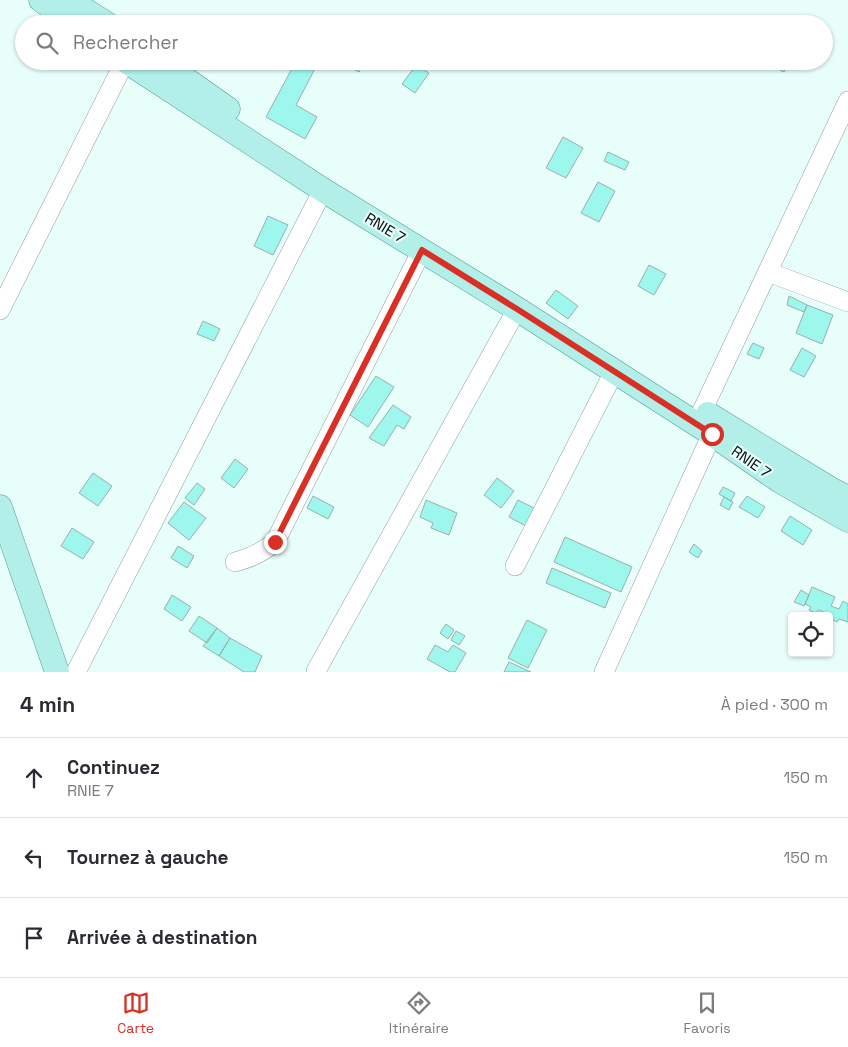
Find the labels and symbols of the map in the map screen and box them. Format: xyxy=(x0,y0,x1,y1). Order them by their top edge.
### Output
street label: RNIE 7 xyxy=(362,208,409,247)
route start xyxy=(701,423,724,446)
street label: RNIE 7 xyxy=(728,441,775,482)
route end xyxy=(264,531,287,554)

